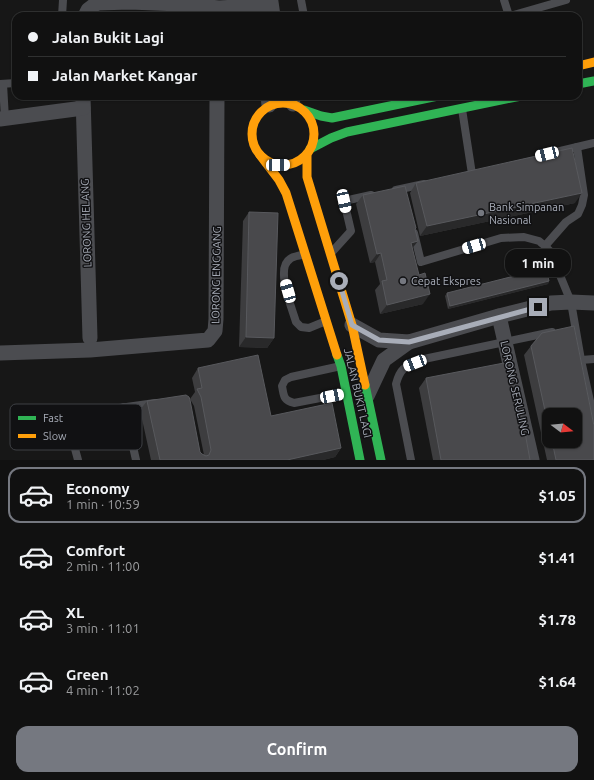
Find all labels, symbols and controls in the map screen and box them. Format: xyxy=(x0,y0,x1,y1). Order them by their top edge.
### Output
text: Jalan Bukit Lagi xyxy=(52,29,164,46)
text: Jalan Market Kangar xyxy=(52,67,197,84)
car xyxy=(534,145,560,163)
car xyxy=(266,159,290,171)
street label: LORONG HELANG xyxy=(78,178,94,268)
car xyxy=(336,188,352,214)
place label: Bank Simpanan Nasional xyxy=(489,201,564,226)
marker: Bank Simpanan Nasional xyxy=(476,208,486,218)
street label: LORONG ENGGANG xyxy=(209,226,223,324)
car xyxy=(461,237,487,255)
callout: 1 min xyxy=(505,249,571,277)
text: 1 min xyxy=(522,256,554,270)
route start xyxy=(330,272,348,290)
place label: Cepat Ekspres xyxy=(411,275,481,287)
marker: Cepat Ekspres xyxy=(398,276,408,286)
car xyxy=(279,278,297,304)
route end xyxy=(529,298,547,316)
street label: LORONG SERULING xyxy=(498,340,532,436)
street label: JALAN BUKIT LAGI xyxy=(342,347,374,439)
car xyxy=(402,353,428,373)
car xyxy=(319,388,345,404)
legend xyxy=(10,404,142,450)
north arrow xyxy=(542,408,582,448)
map controls xyxy=(542,408,582,448)
text: Fast xyxy=(43,412,64,424)
text: Slow xyxy=(43,430,67,442)
icon: car xyxy=(18,477,54,513)
text: Economy xyxy=(66,480,130,497)
text: $1.05 xyxy=(538,487,576,504)
text: 1 min · 10:59 xyxy=(66,497,140,511)
icon: car xyxy=(18,539,54,575)
text: Comfort xyxy=(66,542,125,559)
text: $1.41 xyxy=(538,549,576,566)
text: 2 min · 11:00 xyxy=(66,559,140,573)
icon: car xyxy=(18,601,54,637)
text: XL xyxy=(66,604,84,621)
text: $1.78 xyxy=(538,611,576,628)
text: 3 min · 11:01 xyxy=(66,621,140,635)
icon: car xyxy=(18,663,54,699)
text: Green xyxy=(66,666,108,683)
text: $1.64 xyxy=(538,673,576,690)
text: 4 min · 11:02 xyxy=(66,683,140,697)
button: Confirm xyxy=(16,726,578,772)

